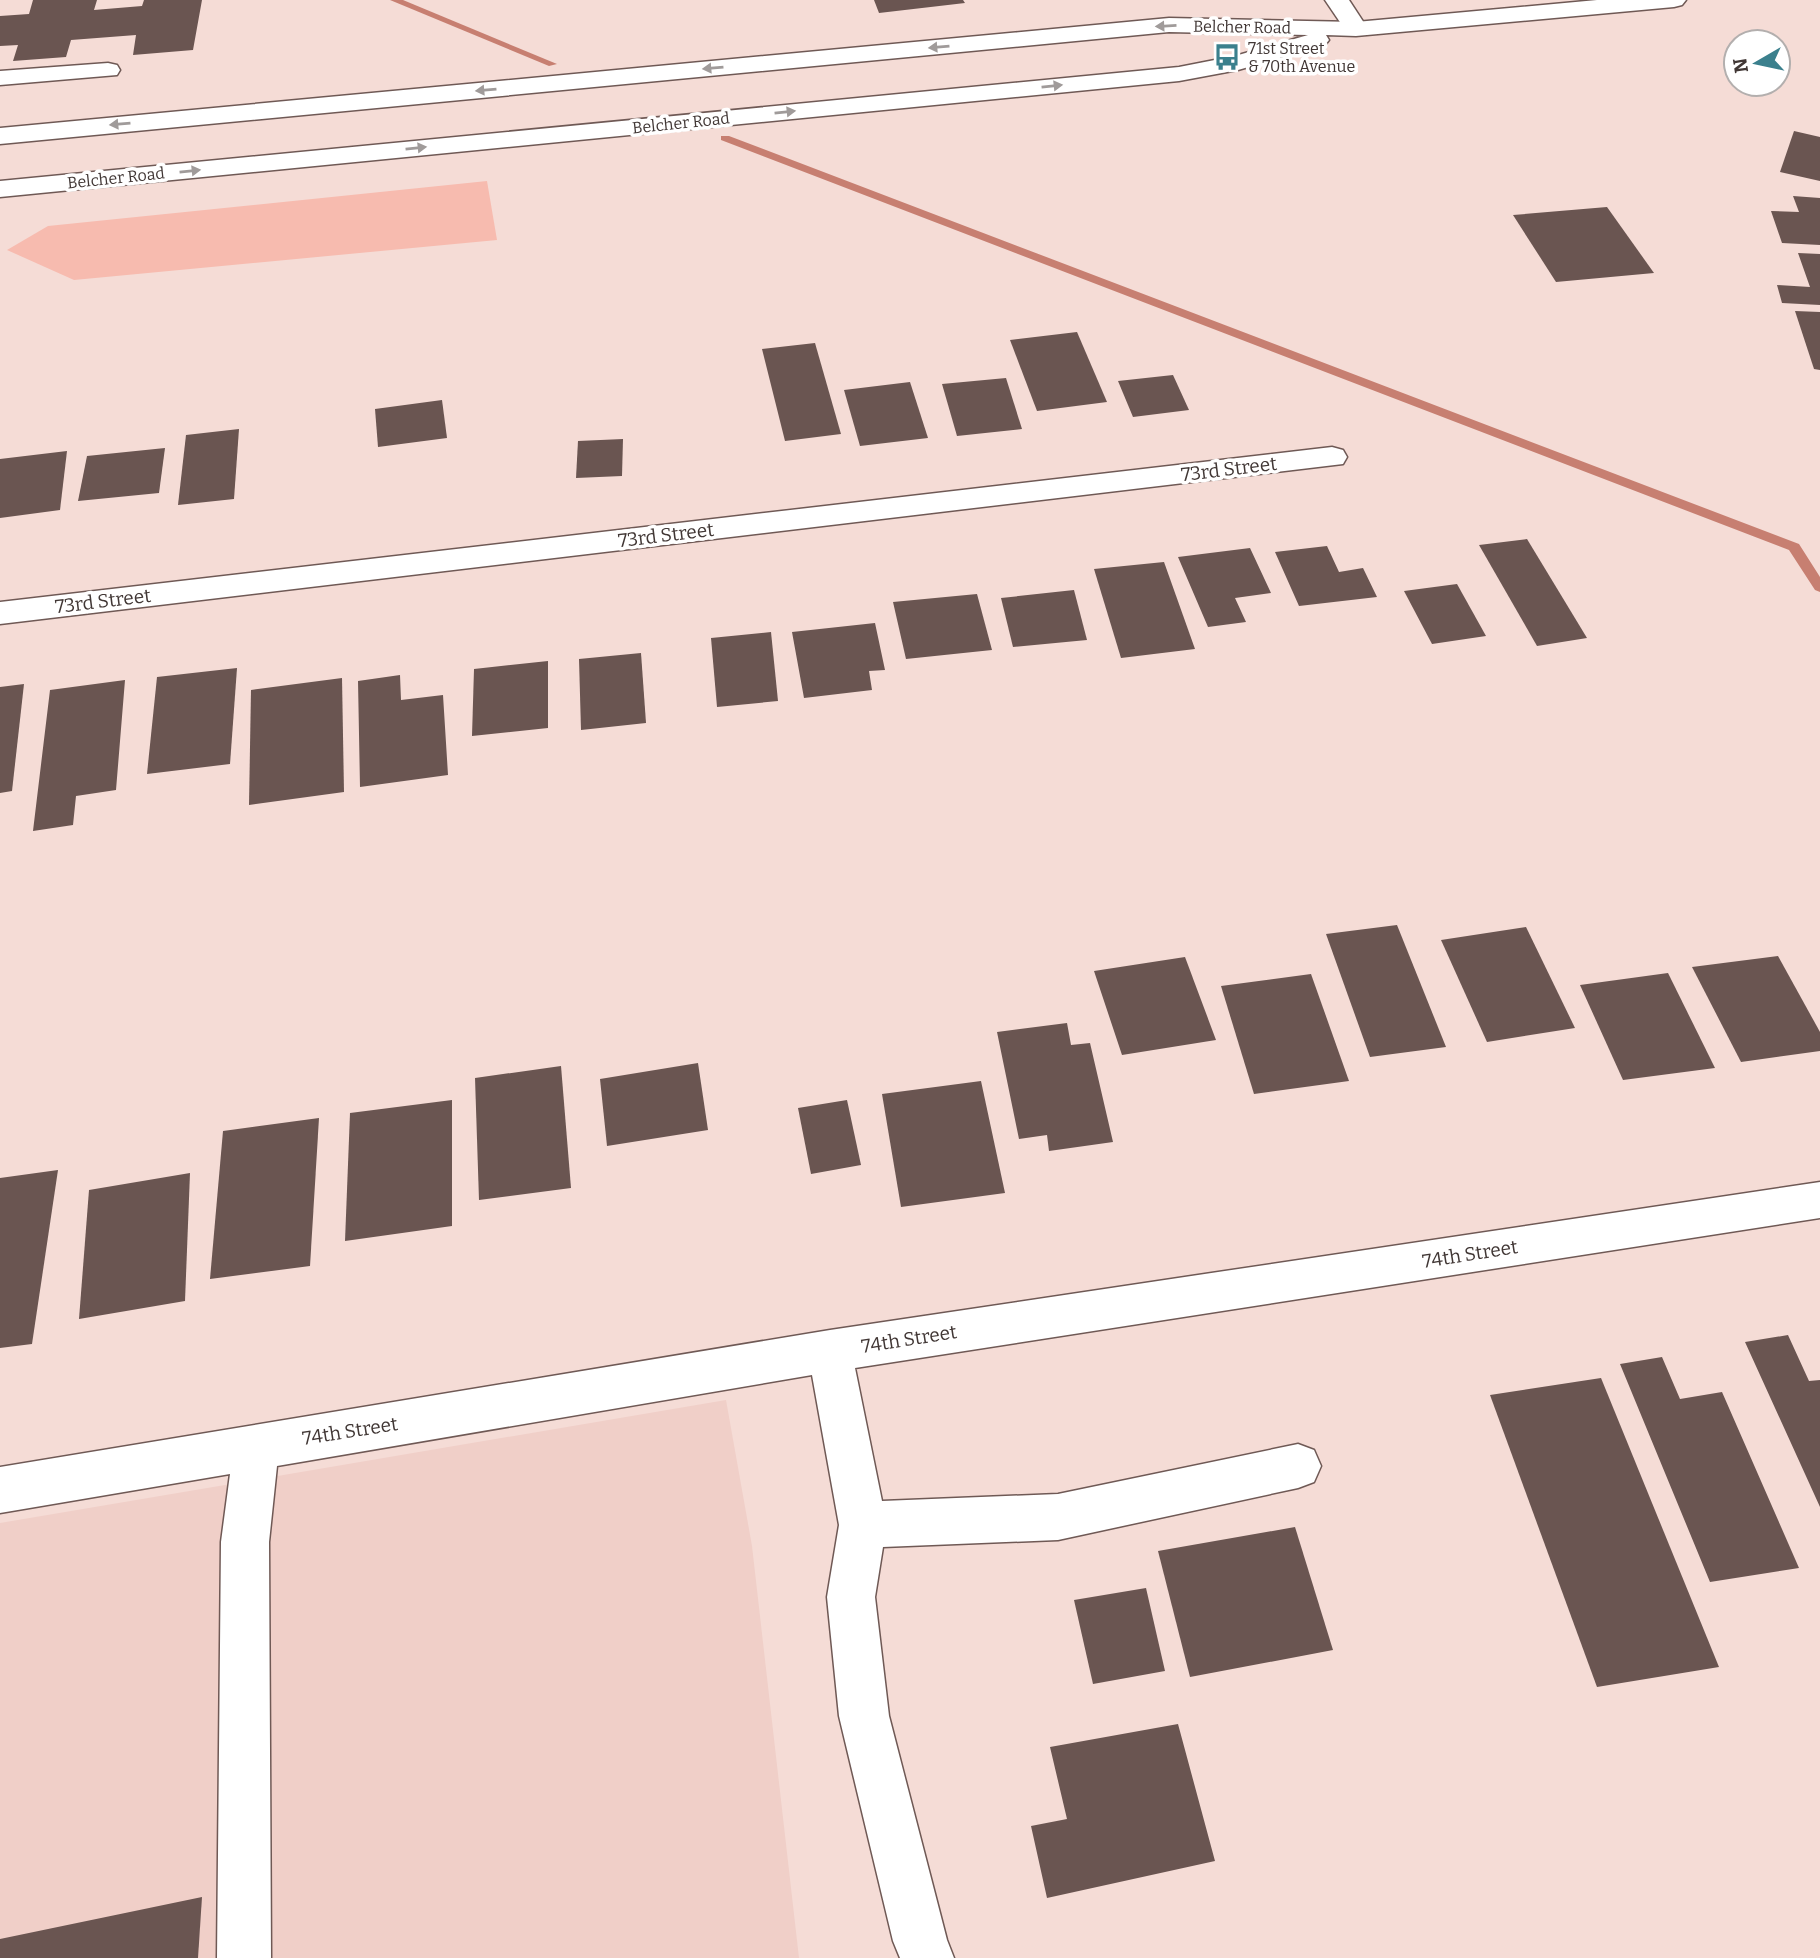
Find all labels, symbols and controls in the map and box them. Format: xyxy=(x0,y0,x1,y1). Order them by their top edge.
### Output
street label: Belcher Road xyxy=(1193,17,1292,37)
one-way arrow xyxy=(1154,21,1176,32)
north arrow xyxy=(1722,28,1792,98)
place label: 71st Street & 70th Avenue xyxy=(1248,39,1355,76)
one-way arrow xyxy=(928,42,950,53)
bus stop icon: 71st Street & 70th Avenue xyxy=(1212,42,1242,72)
text: N xyxy=(1728,56,1753,75)
one-way arrow xyxy=(701,63,723,74)
one-way arrow xyxy=(1041,81,1063,92)
one-way arrow xyxy=(475,85,497,96)
one-way arrow xyxy=(774,107,796,118)
street label: Belcher Road xyxy=(631,108,731,138)
one-way arrow xyxy=(109,119,131,130)
one-way arrow xyxy=(405,143,427,154)
street label: Belcher Road xyxy=(66,163,166,193)
one-way arrow xyxy=(179,165,201,176)
street label: 73rd Street xyxy=(1180,452,1278,486)
street label: 73rd Street xyxy=(617,518,715,552)
street label: 73rd Street xyxy=(54,584,152,618)
street label: 74th Street xyxy=(1421,1235,1520,1273)
street label: 74th Street xyxy=(860,1320,959,1358)
street label: 74th Street xyxy=(301,1412,400,1450)

